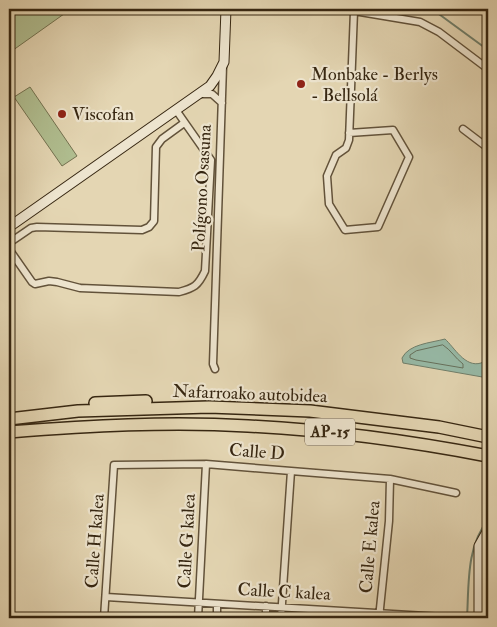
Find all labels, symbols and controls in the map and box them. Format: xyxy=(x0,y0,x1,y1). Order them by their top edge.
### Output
place label: Monbake - Berlys - Bellsolá xyxy=(311,63,438,107)
marker: Monbake - Berlys - Bellsolá xyxy=(295,78,307,90)
place label: Viscofan xyxy=(72,103,134,126)
marker: Viscofan xyxy=(56,108,68,120)
street label: Polígono Osasuna xyxy=(187,123,217,252)
street label: Nafarroako autobidea xyxy=(172,380,328,408)
road number: AP-15 xyxy=(305,418,355,446)
street label: Calle D xyxy=(228,439,286,465)
street label: Calle H kalea xyxy=(80,492,110,589)
street label: Calle G kalea xyxy=(173,492,201,589)
street label: Calle E kalea xyxy=(354,499,386,594)
street label: Calle C kalea xyxy=(237,578,332,606)

